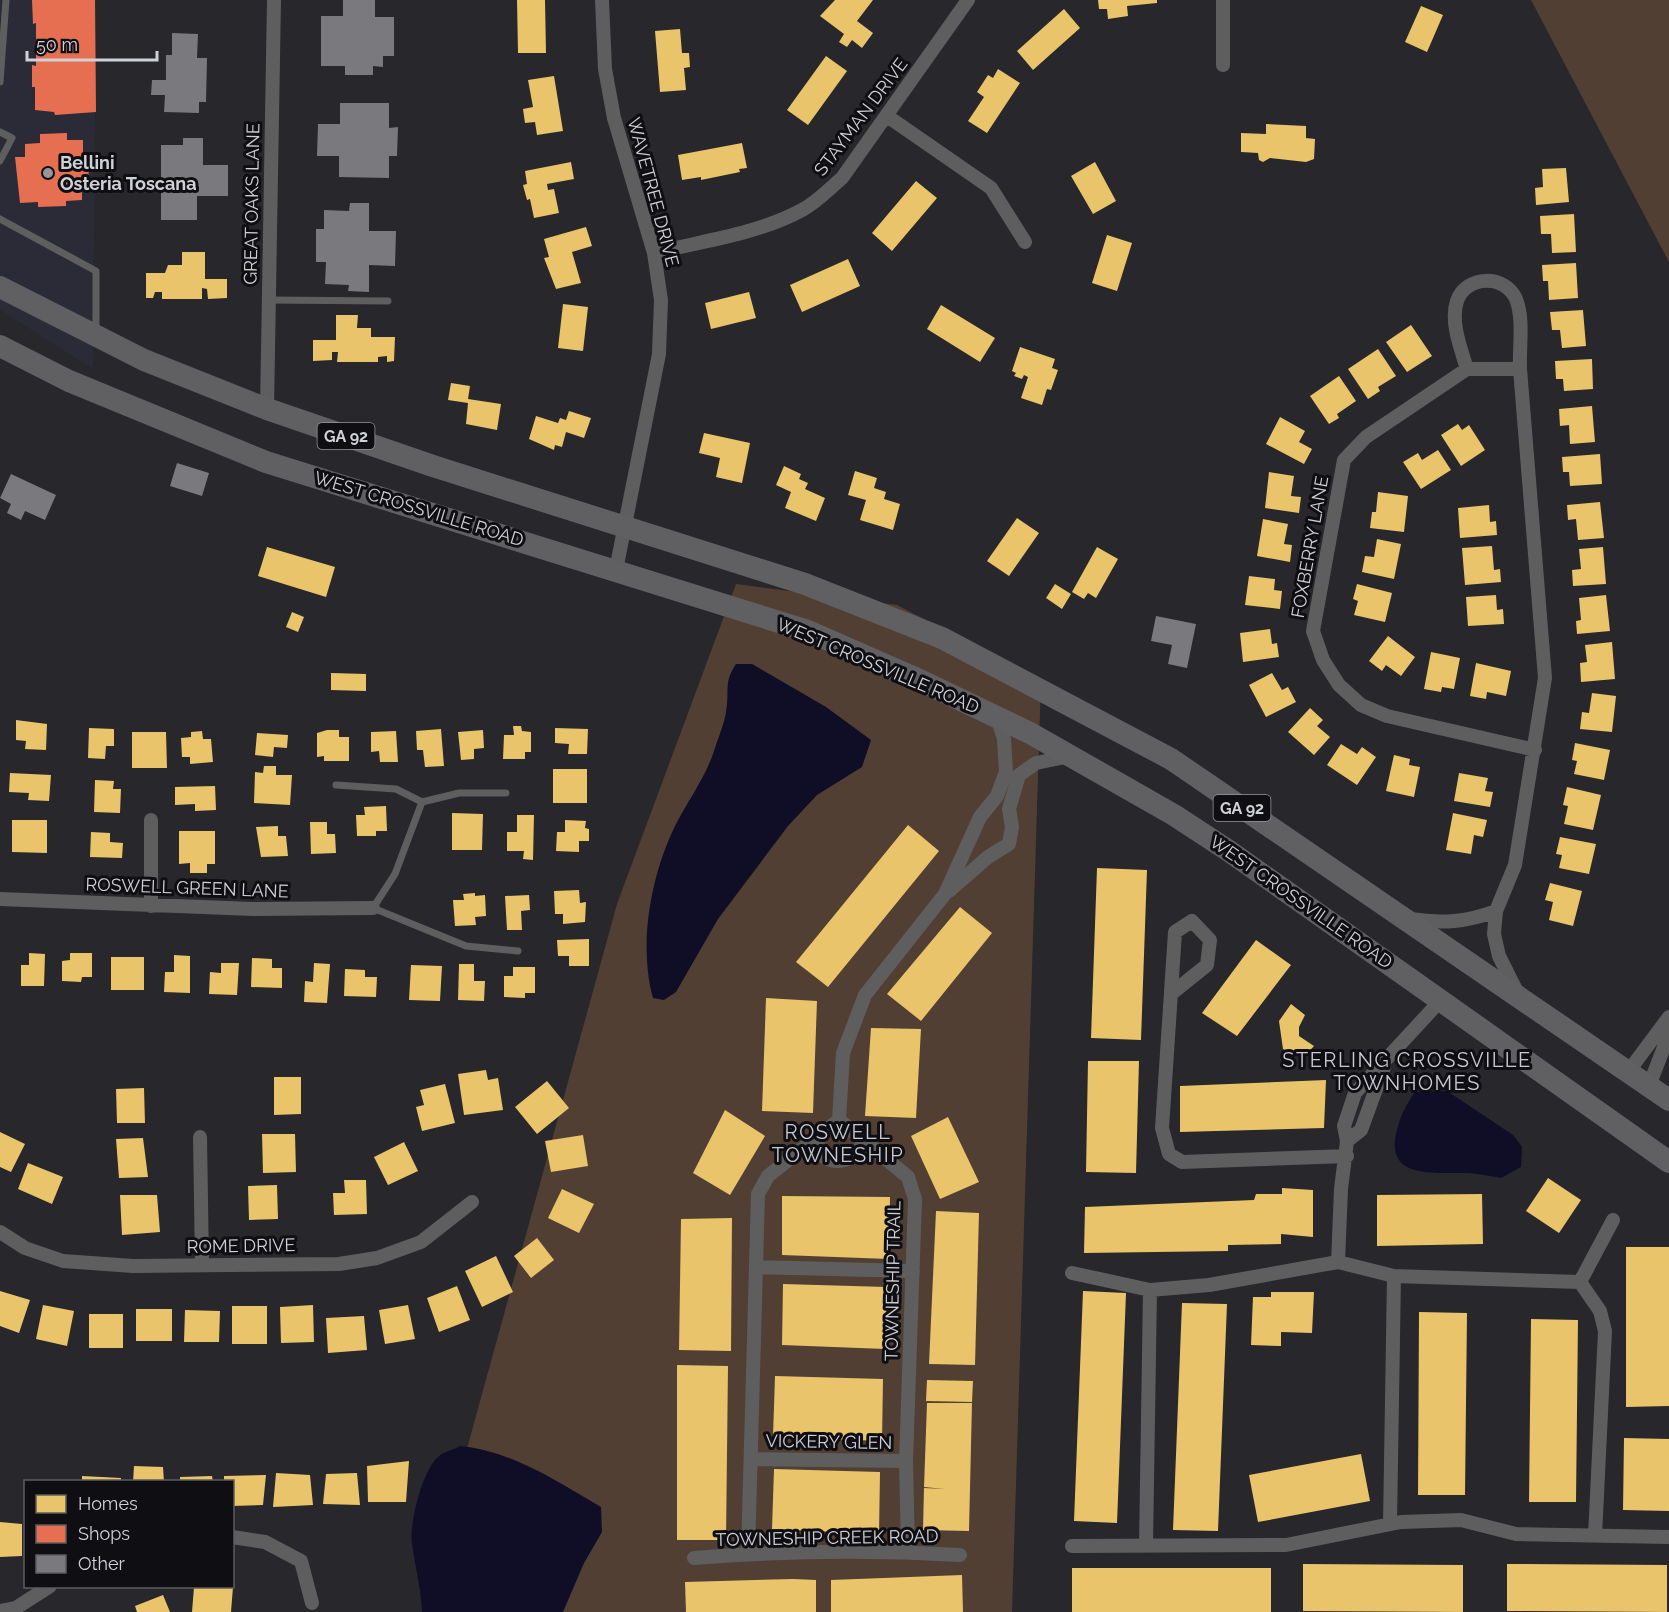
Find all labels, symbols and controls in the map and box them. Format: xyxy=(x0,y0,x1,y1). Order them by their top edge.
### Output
scale bar xyxy=(27,24,158,62)
text: 50 m xyxy=(36,34,78,55)
street label: STAYMAN DRIVE xyxy=(810,54,912,180)
street label: WAVETREE DRIVE xyxy=(623,115,684,269)
street label: GREAT OAKS LANE xyxy=(240,123,263,285)
place label: Bellini Osteria Toscana xyxy=(60,152,197,194)
marker: Bellini Osteria Toscana xyxy=(41,166,55,180)
road number: GA 92 xyxy=(318,423,374,449)
street label: WEST CROSSVILLE ROAD xyxy=(312,467,527,550)
street label: FOXBERRY LANE xyxy=(1287,474,1332,620)
street label: WEST CROSSVILLE ROAD xyxy=(774,613,983,718)
road number: GA 92 xyxy=(1214,795,1270,821)
street label: WEST CROSSVILLE ROAD xyxy=(1206,830,1397,973)
street label: ROSWELL GREEN LANE xyxy=(85,873,289,902)
district label: STERLING CROSSVILLE TOWNHOMES xyxy=(1282,1048,1532,1095)
district label: ROSWELL TOWNESHIP xyxy=(772,1120,904,1167)
street label: TOWNESHIP TRAIL xyxy=(881,1200,904,1361)
street label: ROME DRIVE xyxy=(186,1234,296,1257)
street label: VICKERY GLEN xyxy=(765,1430,893,1453)
legend xyxy=(24,1480,234,1588)
text: Homes xyxy=(78,1493,138,1514)
text: Shops xyxy=(78,1523,130,1544)
street label: TOWNESHIP CREEK ROAD xyxy=(715,1525,939,1550)
text: Other xyxy=(78,1553,126,1574)

